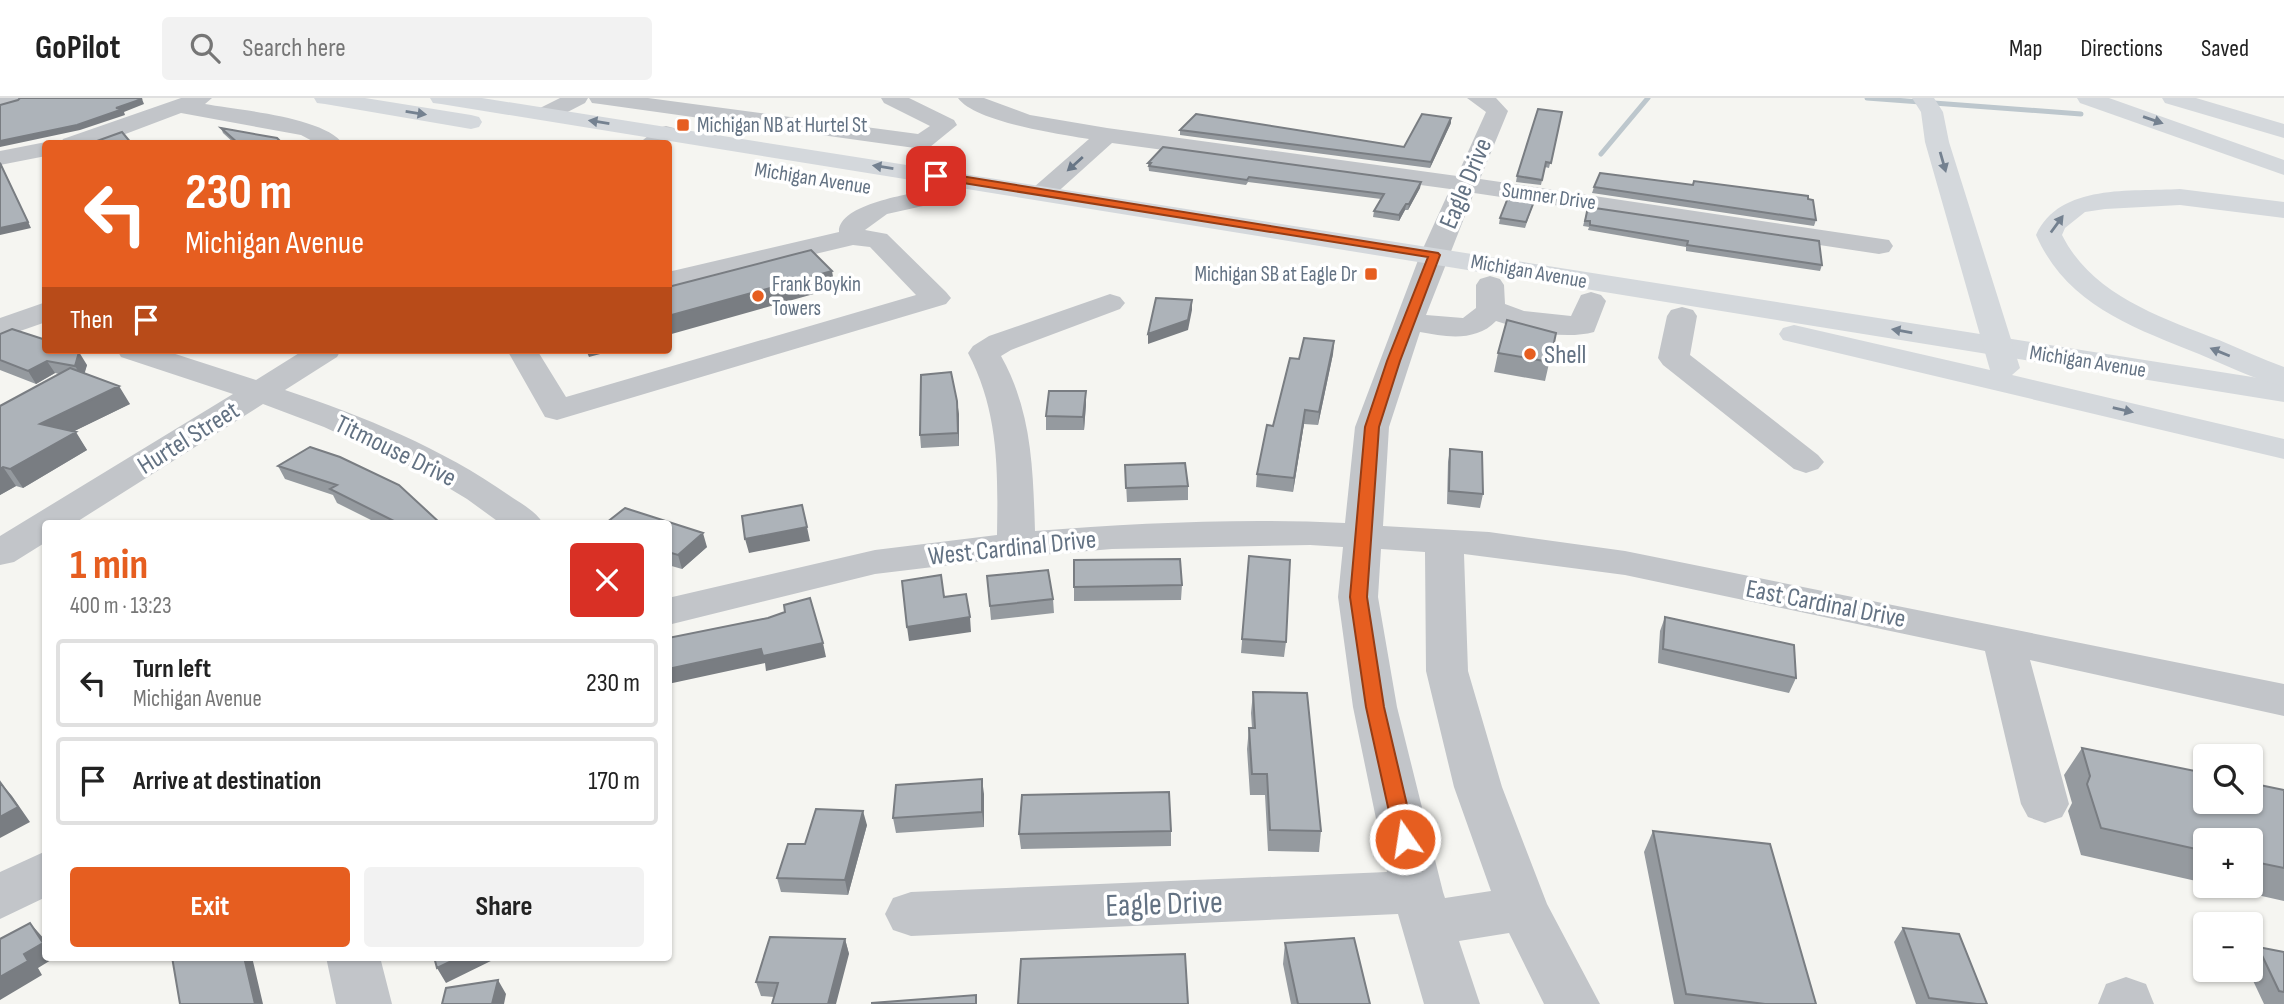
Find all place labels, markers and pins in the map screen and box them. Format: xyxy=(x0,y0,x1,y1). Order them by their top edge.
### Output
place label: Michigan NB at Hurtel St xyxy=(697,113,867,138)
marker: Michigan NB at Hurtel St xyxy=(675,117,691,133)
pin xyxy=(906,146,966,206)
place label: Michigan SB at Eagle Dr xyxy=(1194,262,1357,287)
marker: Michigan SB at Eagle Dr xyxy=(1363,266,1379,282)
place label: Frank Boykin Towers xyxy=(772,272,861,321)
marker: Frank Boykin Towers xyxy=(750,288,766,304)
place label: Shell xyxy=(1544,340,1586,371)
marker: Shell xyxy=(1522,346,1538,362)

